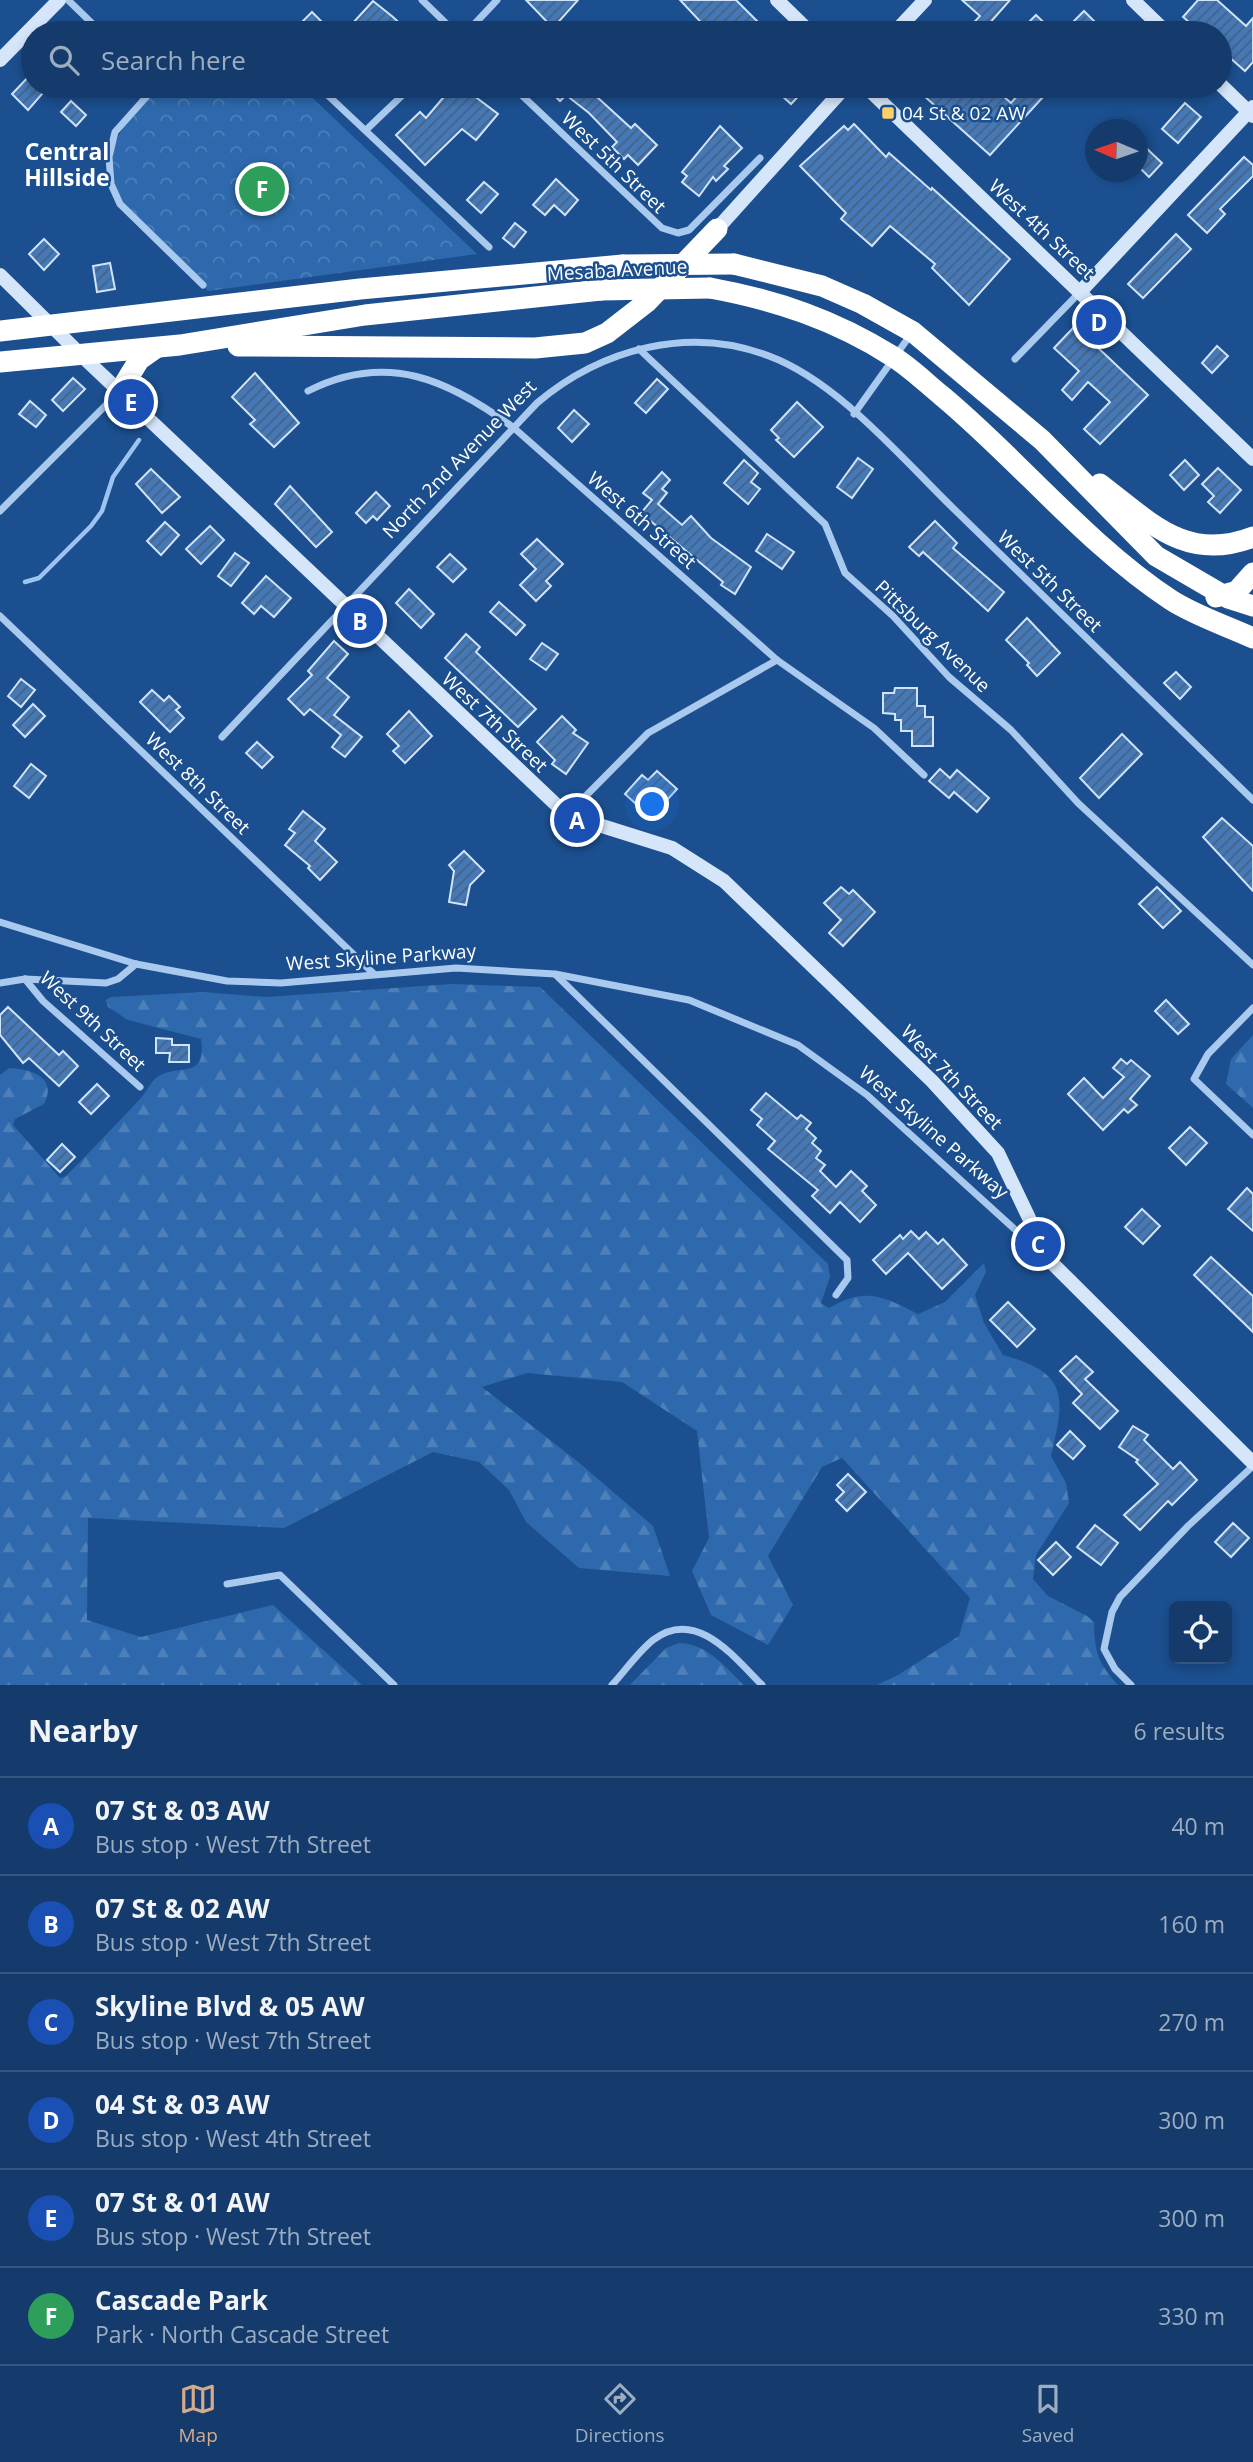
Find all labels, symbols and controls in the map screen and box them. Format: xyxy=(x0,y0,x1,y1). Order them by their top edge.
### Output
search box xyxy=(21,21,1232,98)
icon: search xyxy=(45,41,83,79)
text: Search here xyxy=(101,42,246,78)
place label: 04 St & 02 AW xyxy=(902,100,1026,126)
street label: West 5th Street xyxy=(556,105,672,219)
marker: 04 St & 02 AW xyxy=(880,105,896,121)
north arrow xyxy=(1085,119,1148,182)
district label: Central Hillside xyxy=(24,135,110,193)
pin: F xyxy=(239,163,285,215)
street label: West 4th Street xyxy=(983,173,1101,285)
street label: Mesaba Avenue xyxy=(546,253,688,287)
pin: D xyxy=(1076,296,1122,348)
street label: North 2nd Avenue West xyxy=(376,374,542,544)
pin: E xyxy=(108,376,154,428)
street label: West 6th Street xyxy=(582,465,702,575)
street label: West 5th Street xyxy=(992,524,1108,638)
street label: Pittsburg Avenue xyxy=(870,574,996,698)
pin: B xyxy=(337,595,383,647)
street label: West 7th Street xyxy=(436,666,554,778)
street label: West 8th Street xyxy=(140,726,256,840)
your location xyxy=(635,787,669,821)
pin: A xyxy=(554,794,600,846)
street label: West Skyline Parkway xyxy=(285,937,477,977)
street label: West 9th Street xyxy=(34,965,152,1077)
street label: West 7th Street xyxy=(895,1019,1009,1135)
street label: West Skyline Parkway xyxy=(854,1060,1015,1205)
pin: C xyxy=(1015,1218,1061,1270)
map controls xyxy=(1169,1601,1232,1664)
button: locate xyxy=(1169,1601,1232,1664)
text: Nearby xyxy=(28,1710,138,1751)
text: 6 results xyxy=(1134,1715,1225,1747)
text: 07 St & 03 AW xyxy=(95,1792,270,1828)
text: A xyxy=(43,1810,59,1842)
text: 40 m xyxy=(1171,1810,1225,1842)
text: Bus stop · West 7th Street xyxy=(95,1828,371,1860)
text: 07 St & 02 AW xyxy=(95,1890,270,1926)
text: B xyxy=(43,1908,59,1940)
text: 160 m xyxy=(1158,1908,1225,1940)
text: Bus stop · West 7th Street xyxy=(95,1926,371,1958)
text: Skyline Blvd & 05 AW xyxy=(95,1988,365,2024)
text: C xyxy=(44,2006,58,2038)
text: 270 m xyxy=(1158,2006,1225,2038)
text: Bus stop · West 7th Street xyxy=(95,2024,371,2056)
text: 04 St & 03 AW xyxy=(95,2086,270,2122)
text: D xyxy=(42,2104,60,2136)
text: 300 m xyxy=(1158,2104,1225,2136)
text: Bus stop · West 4th Street xyxy=(95,2122,371,2154)
text: 07 St & 01 AW xyxy=(95,2184,270,2220)
text: E xyxy=(45,2202,57,2234)
text: 300 m xyxy=(1158,2202,1225,2234)
text: Bus stop · West 7th Street xyxy=(95,2220,371,2252)
text: Cascade Park xyxy=(95,2282,268,2318)
text: F xyxy=(45,2300,57,2332)
text: 330 m xyxy=(1158,2300,1225,2332)
text: Park · North Cascade Street xyxy=(95,2318,389,2350)
tab: Map xyxy=(179,2380,218,2448)
tab: Directions xyxy=(575,2380,665,2448)
tab: Saved xyxy=(1022,2380,1074,2448)

